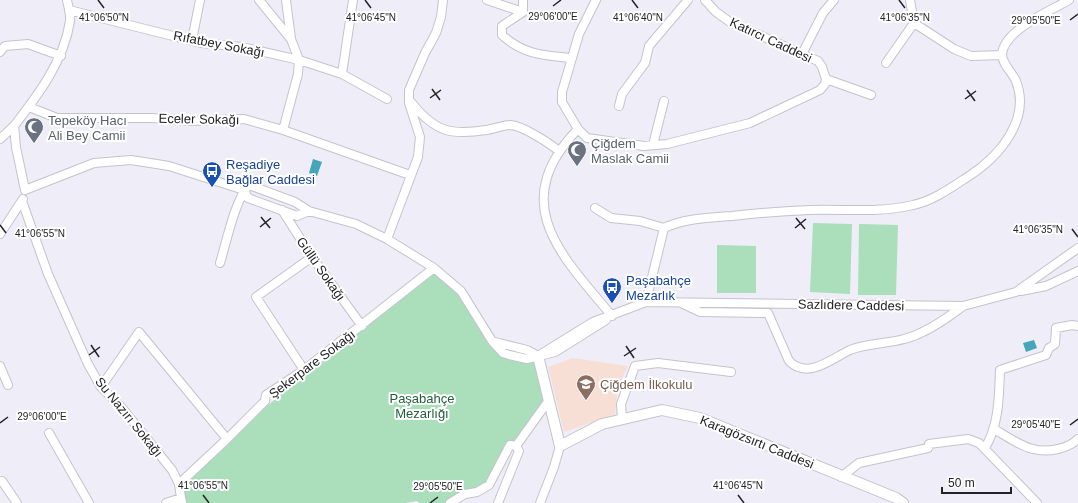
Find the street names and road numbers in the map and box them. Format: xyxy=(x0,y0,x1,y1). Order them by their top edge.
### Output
street label: Katırcı Caddesi xyxy=(728,14,815,66)
street label: Rıfatbey Sokağı xyxy=(172,28,266,60)
street label: Eceler Sokağı xyxy=(158,111,240,127)
street label: Güllü Sokağı xyxy=(294,234,348,304)
street label: Sazlıdere Caddesi xyxy=(798,297,904,313)
street label: Şekerpare Sokağı xyxy=(266,327,358,401)
street label: Su Nazırı Sokağı xyxy=(92,374,166,460)
street label: Karagözsırtı Caddesi xyxy=(698,412,816,472)

